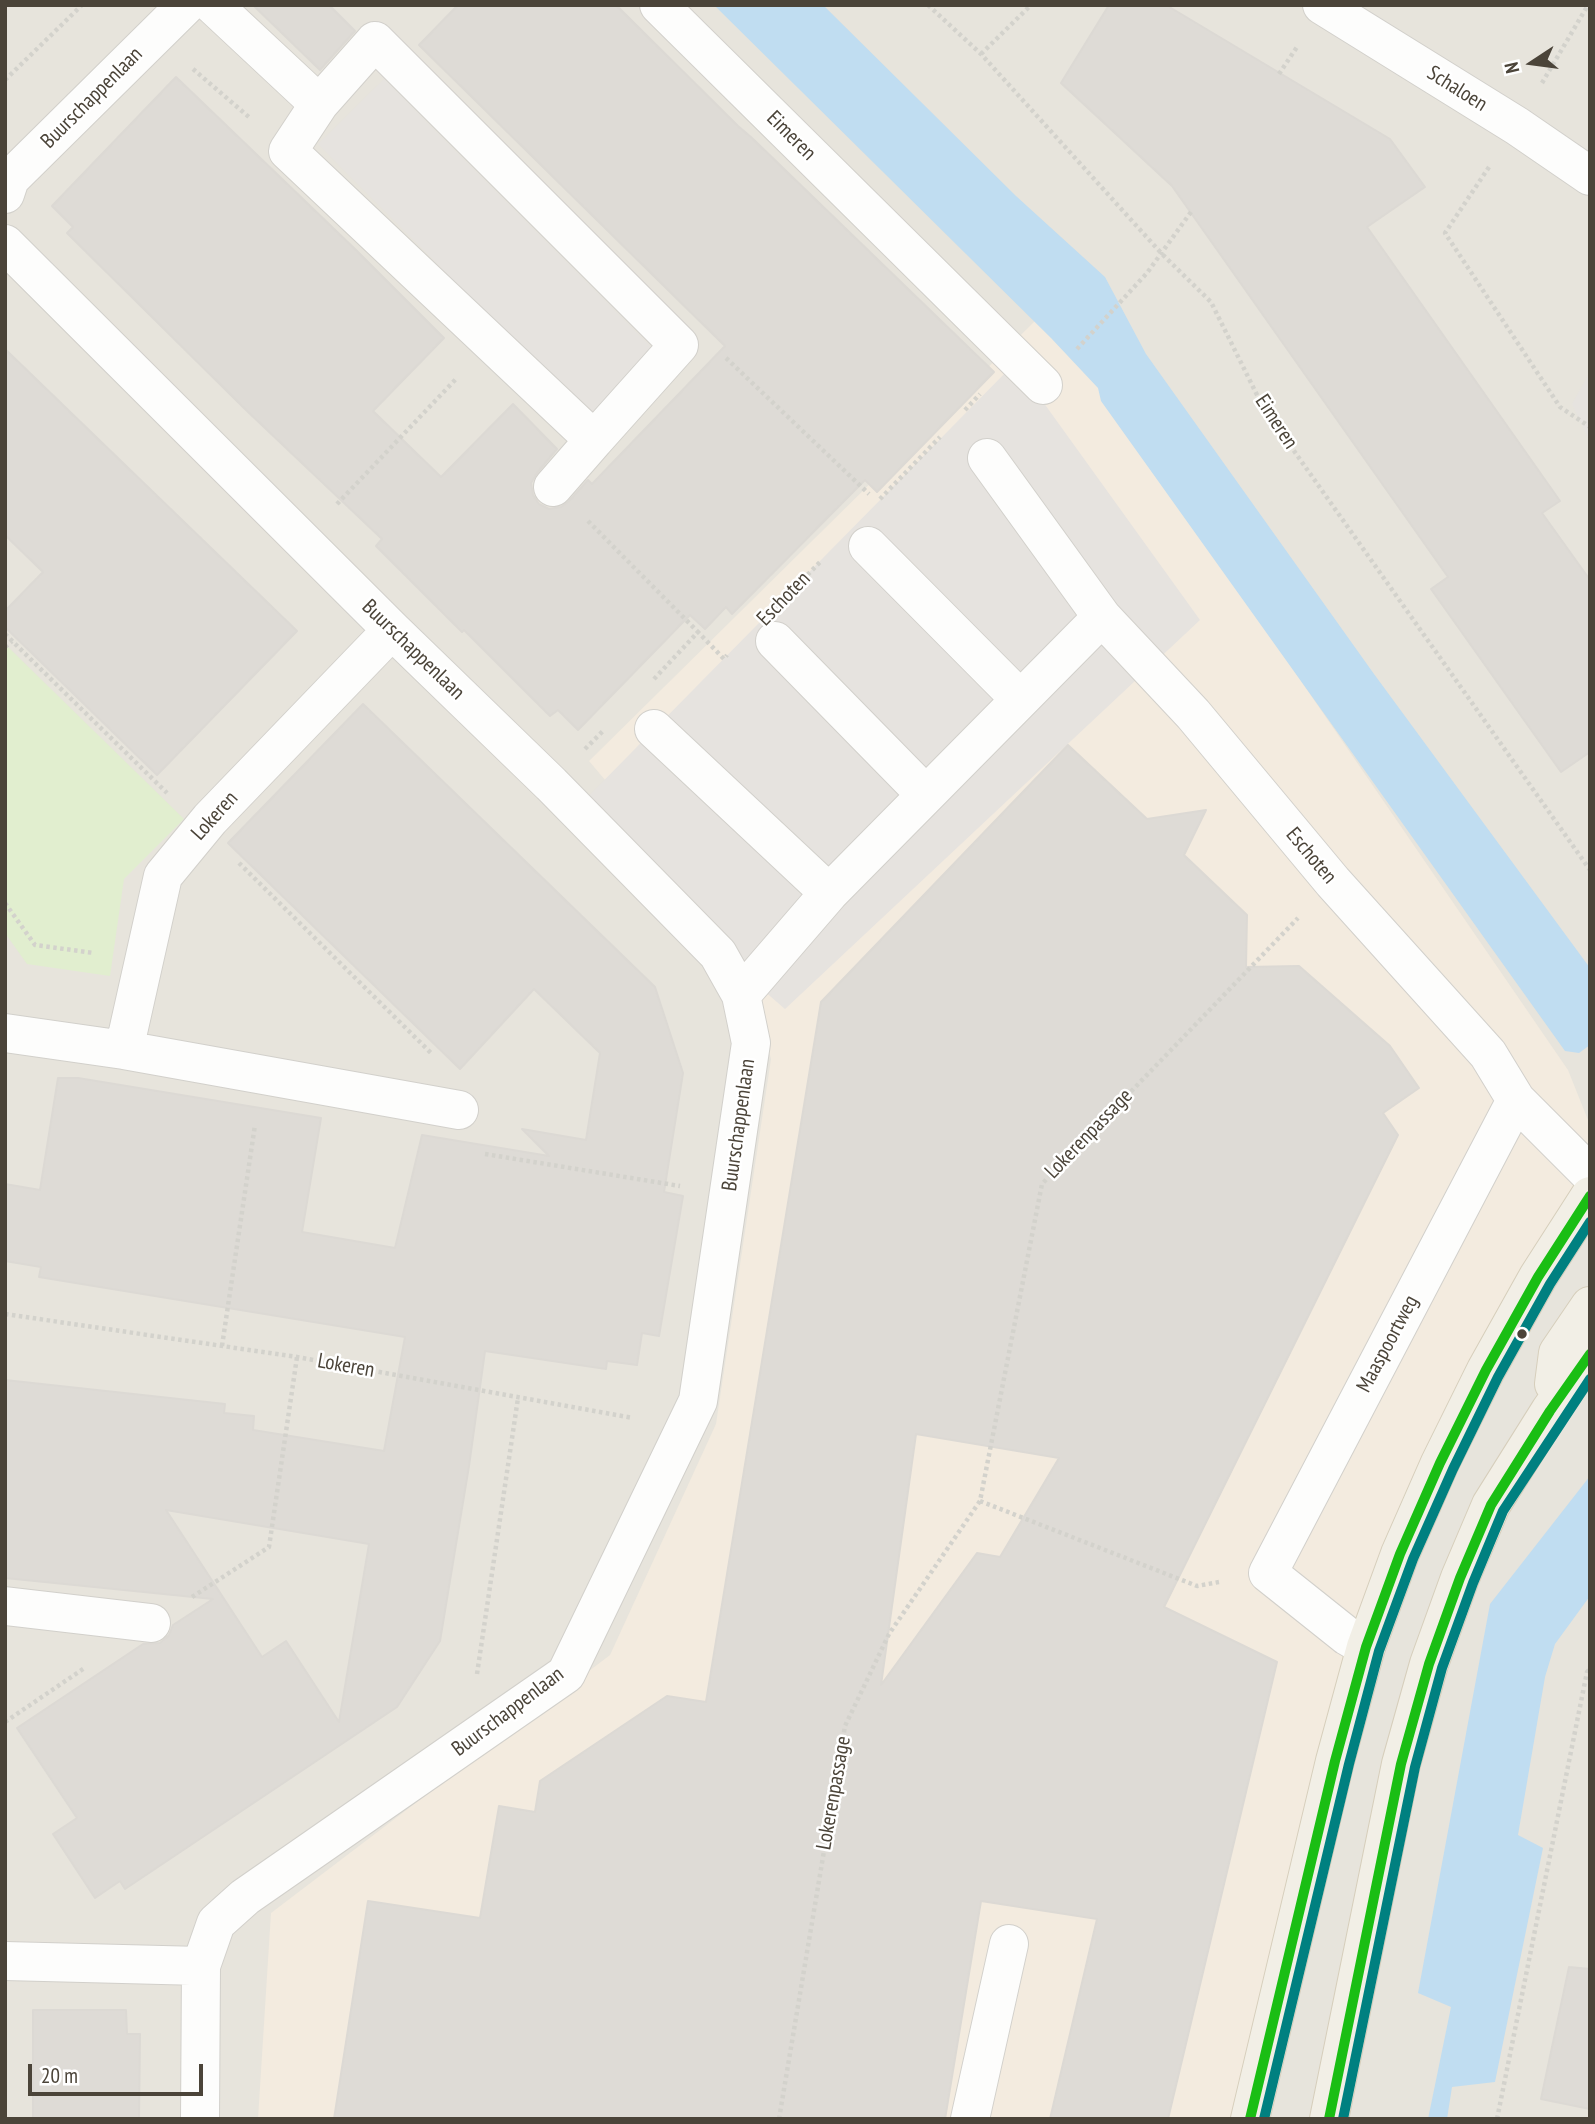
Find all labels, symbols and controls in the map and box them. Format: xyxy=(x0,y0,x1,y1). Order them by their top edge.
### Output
north arrow xyxy=(1497,28,1567,98)
street label: Buurschappenlaan xyxy=(36,42,148,154)
text: N xyxy=(1499,60,1524,75)
street label: Schaloen xyxy=(1422,61,1492,117)
street label: Eimeren xyxy=(761,106,821,166)
street label: Eimeren xyxy=(1249,390,1303,454)
street label: Eschoten xyxy=(752,567,816,631)
street label: Buurschappenlaan xyxy=(356,595,470,705)
street label: Lokeren xyxy=(187,786,243,846)
street label: Eschoten xyxy=(1280,823,1342,889)
street label: Buurschappenlaan xyxy=(717,1057,761,1193)
street label: Lokerenpassage xyxy=(1040,1084,1138,1184)
street label: Maaspoortweg xyxy=(1352,1291,1424,1397)
unlabelled marker xyxy=(1515,1327,1529,1341)
street label: Lokeren xyxy=(316,1349,376,1383)
street label: Buurschappenlaan xyxy=(447,1662,569,1762)
street label: Lokerenpassage xyxy=(812,1734,856,1852)
scale bar xyxy=(32,2050,206,2094)
text: 20 m xyxy=(41,2062,78,2089)

